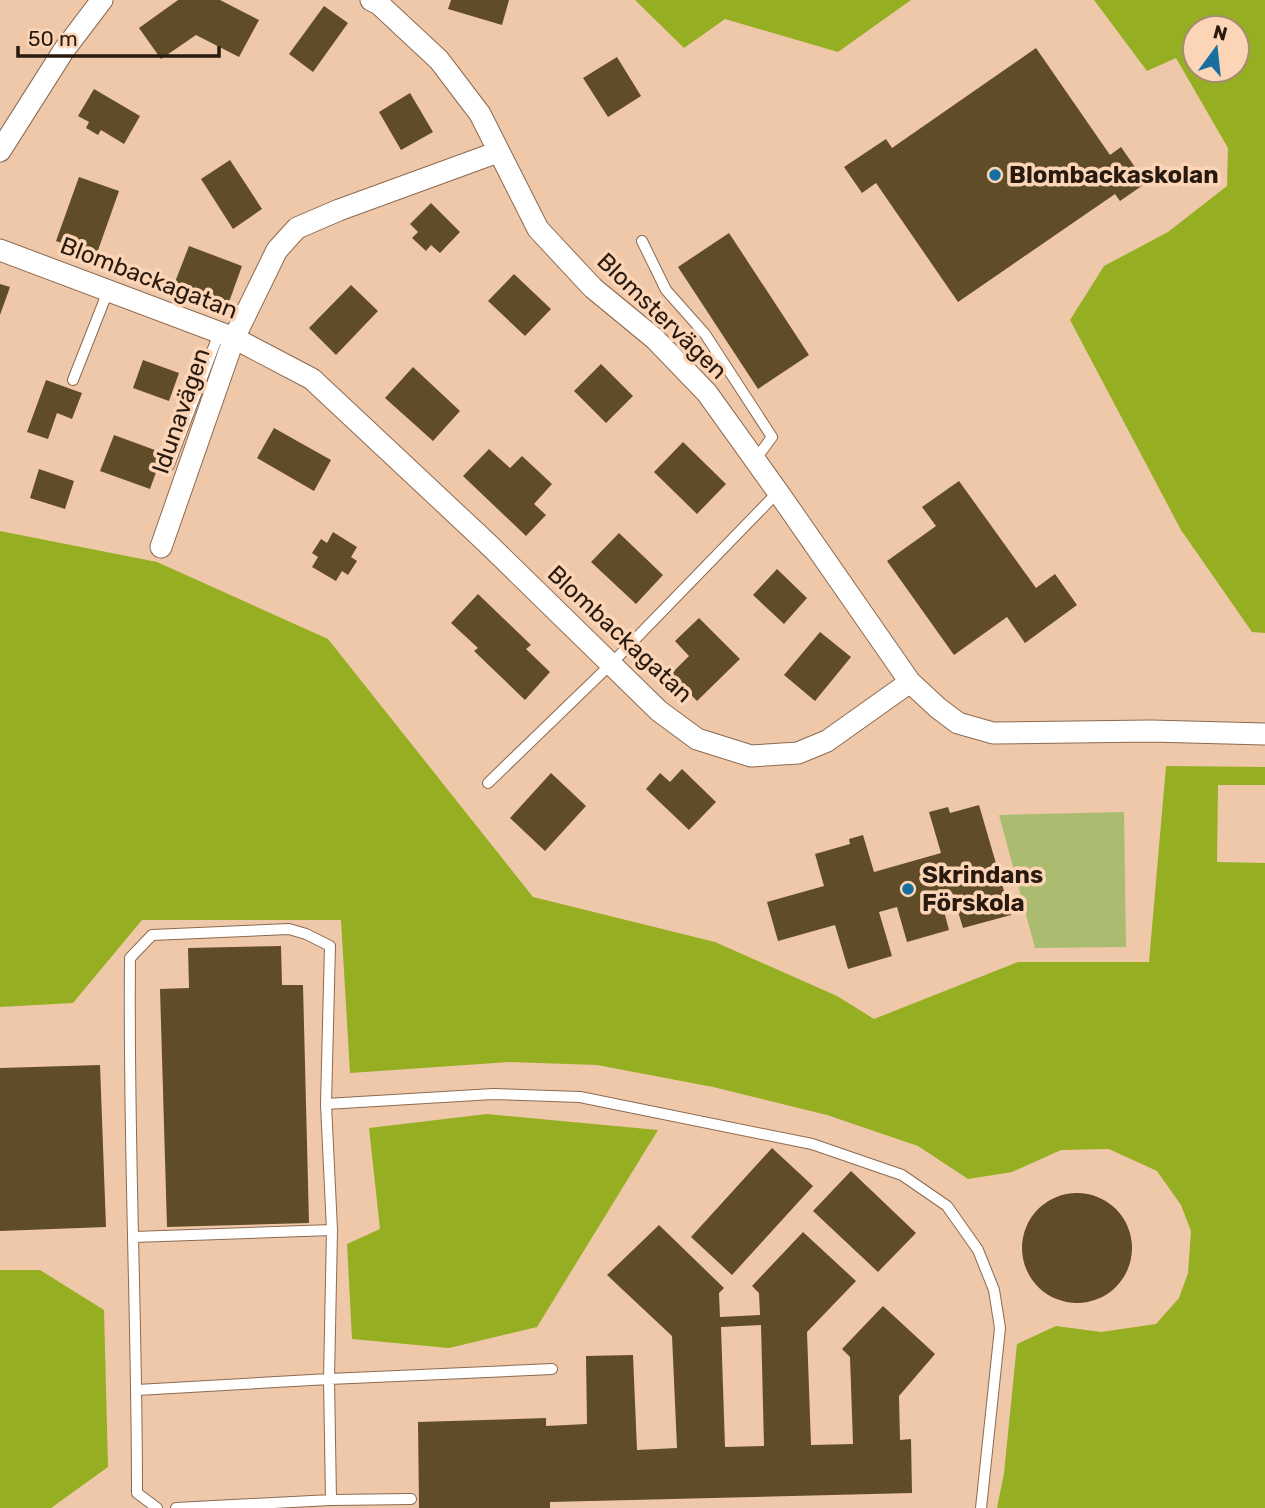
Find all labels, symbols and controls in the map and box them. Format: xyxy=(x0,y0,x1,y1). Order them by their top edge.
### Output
scale bar xyxy=(18,14,219,58)
north arrow xyxy=(1181,14,1251,84)
text: N xyxy=(1211,20,1230,46)
text: 50 m xyxy=(28,26,78,51)
place label: Blombackaskolan xyxy=(1009,161,1219,189)
marker: Blombackaskolan xyxy=(987,167,1003,183)
street label: Blombackagatan xyxy=(56,231,242,325)
street label: Blomstervägen xyxy=(591,247,733,385)
street label: Idunavägen xyxy=(146,344,216,478)
street label: Blombackagatan xyxy=(542,560,698,708)
place label: Skrindans Förskola xyxy=(922,861,1043,917)
marker: Skrindans Förskola xyxy=(900,881,916,897)

